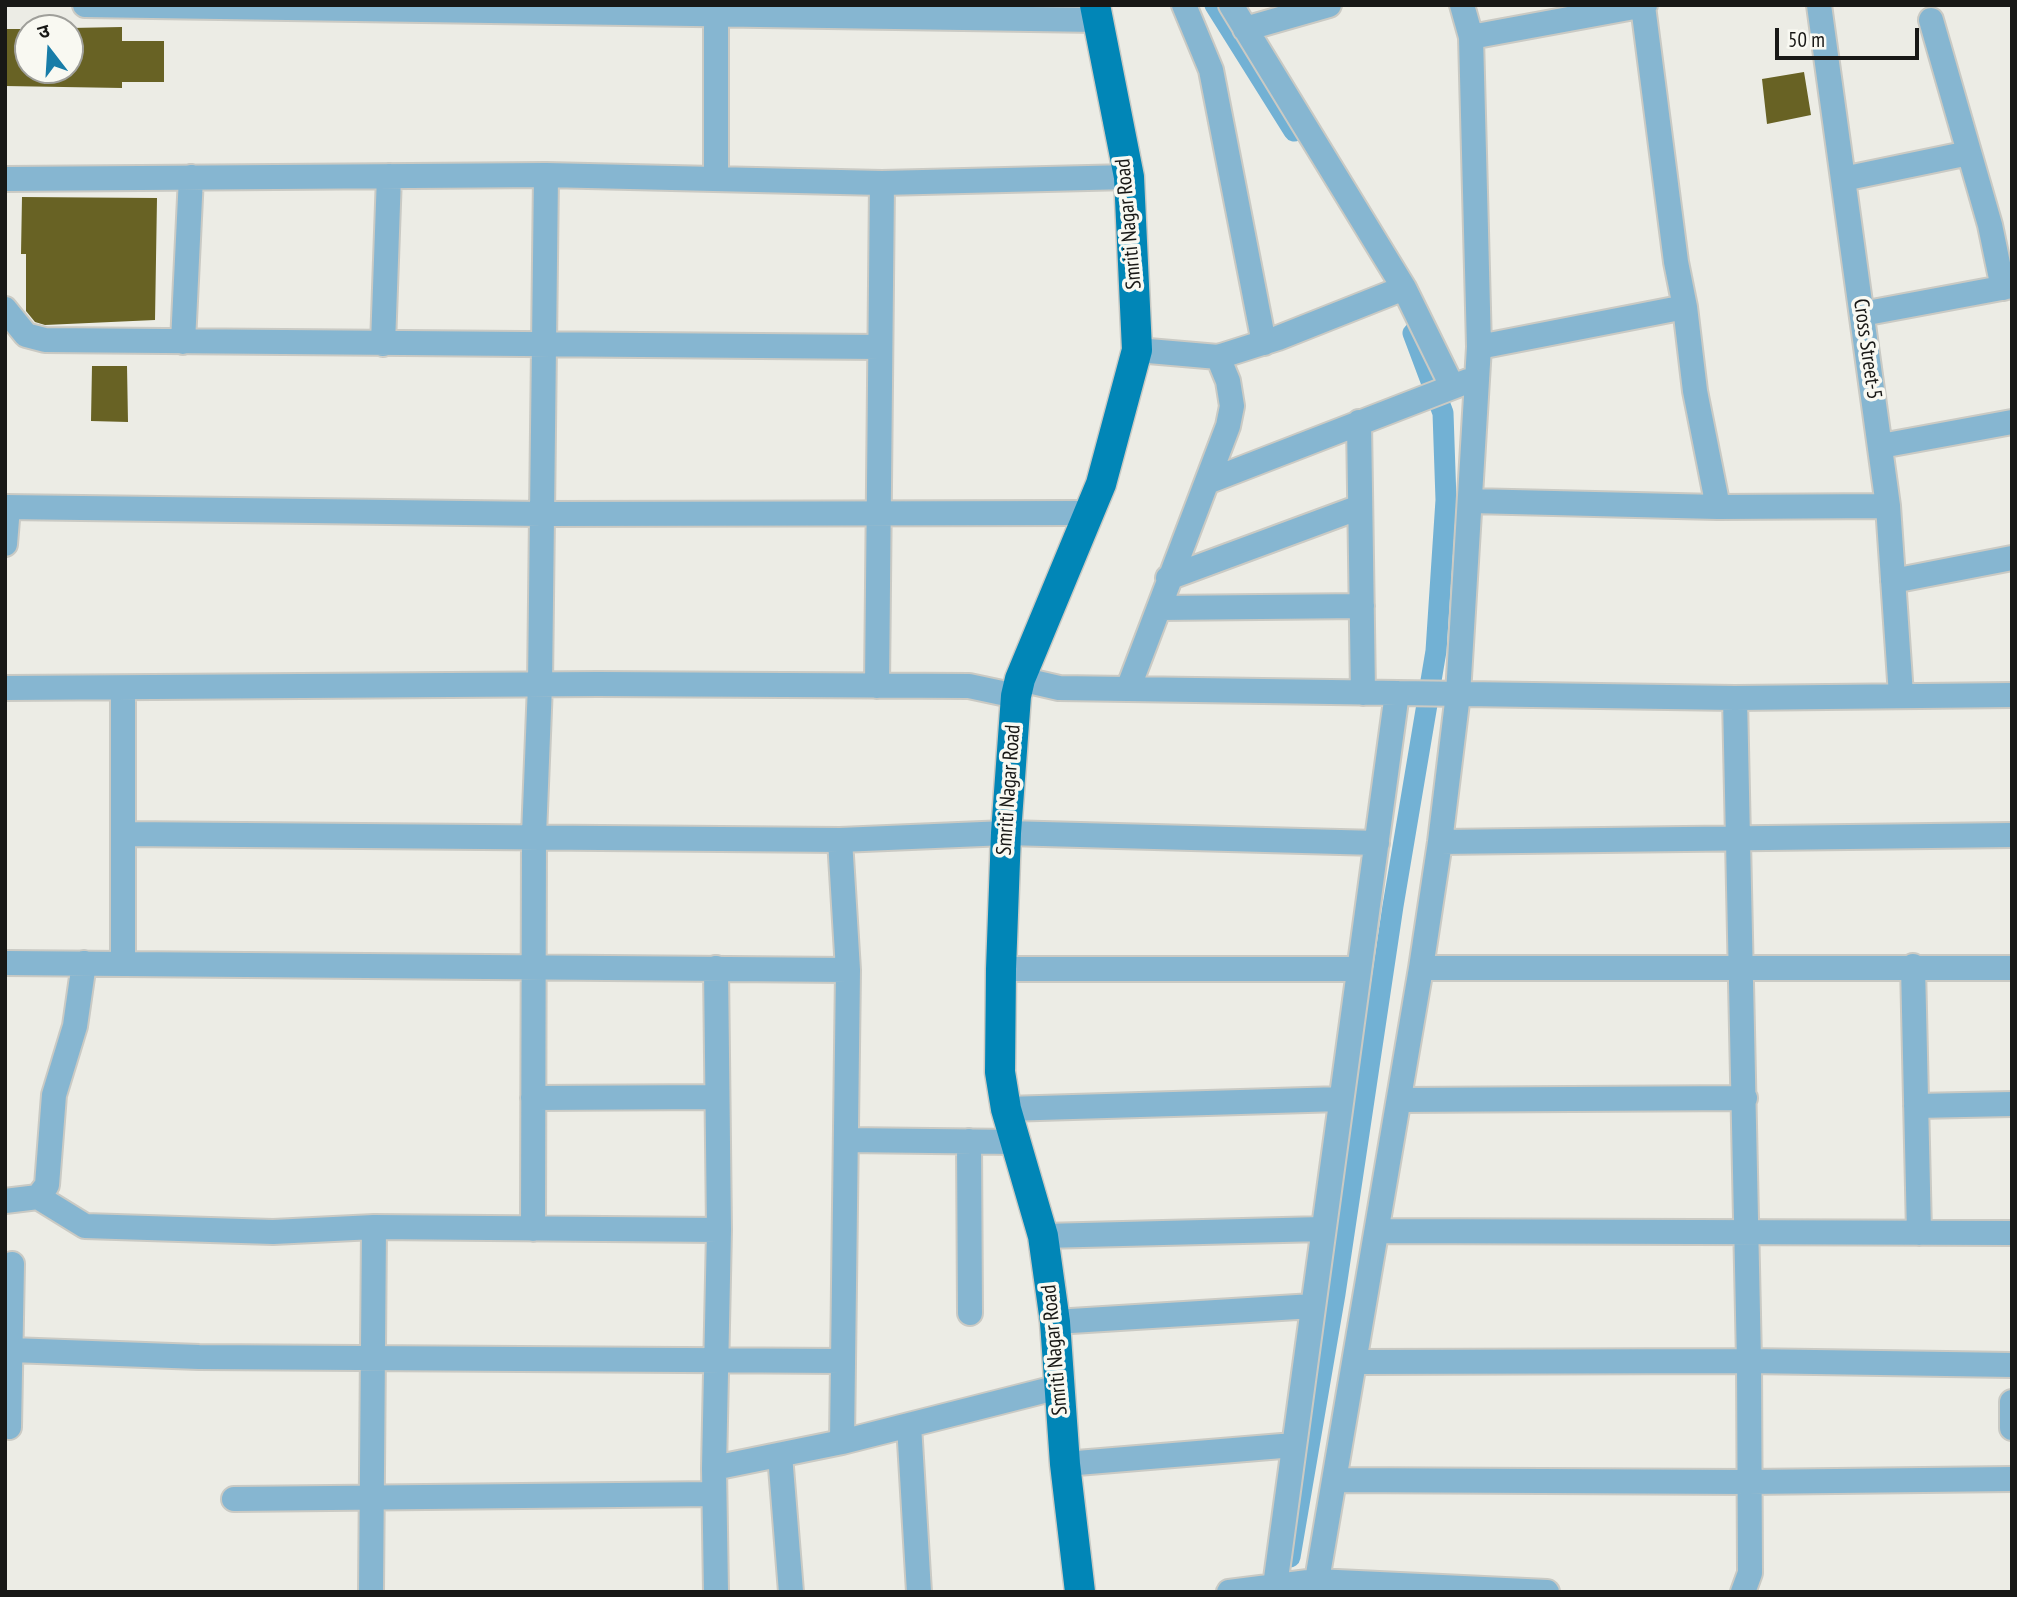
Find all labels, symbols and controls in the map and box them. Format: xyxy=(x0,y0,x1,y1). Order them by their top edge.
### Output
north arrow xyxy=(14,14,84,84)
scale bar xyxy=(1779,14,1923,58)
text: उ xyxy=(35,18,52,44)
text: 50 m xyxy=(1788,26,1825,53)
street label: Smriti Nagar Road xyxy=(1111,158,1147,290)
street label: Cross Street-5 xyxy=(1847,297,1887,401)
street label: Smriti Nagar Road xyxy=(992,724,1026,856)
street label: Smriti Nagar Road xyxy=(1037,1284,1073,1416)

